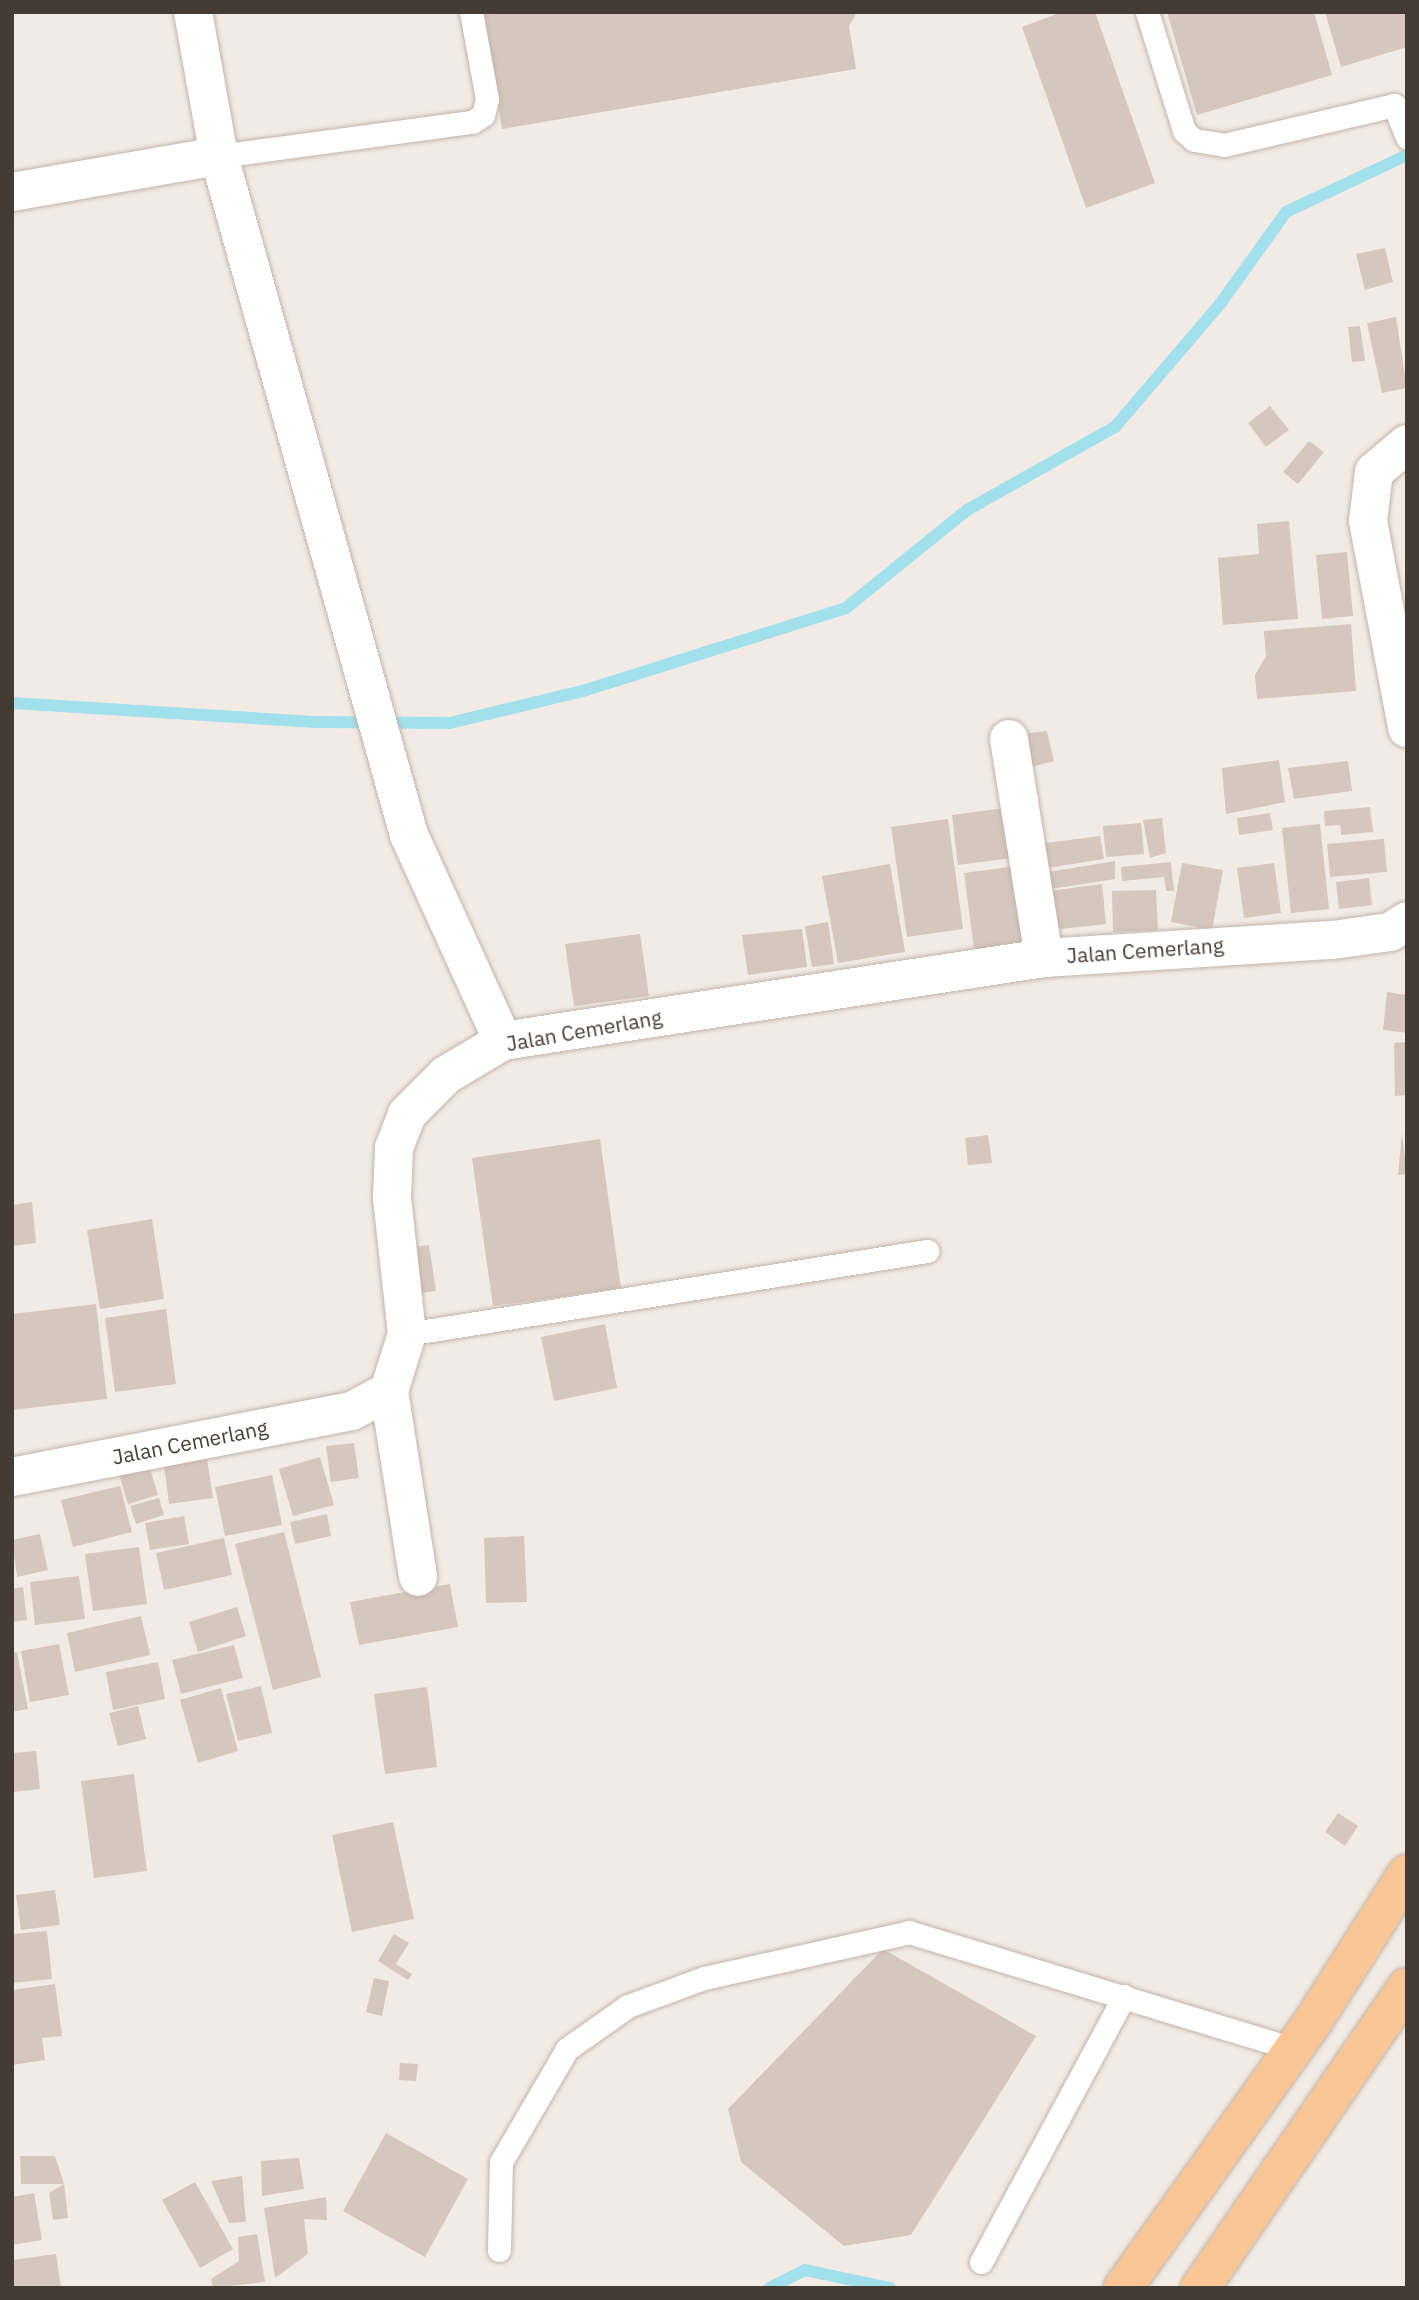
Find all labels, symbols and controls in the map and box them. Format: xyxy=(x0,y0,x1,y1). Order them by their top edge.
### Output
street label: Jalan Cemerlang xyxy=(1065,932,1225,968)
street label: Jalan Cemerlang xyxy=(504,1004,664,1056)
street label: Jalan Cemerlang xyxy=(110,1415,270,1469)

